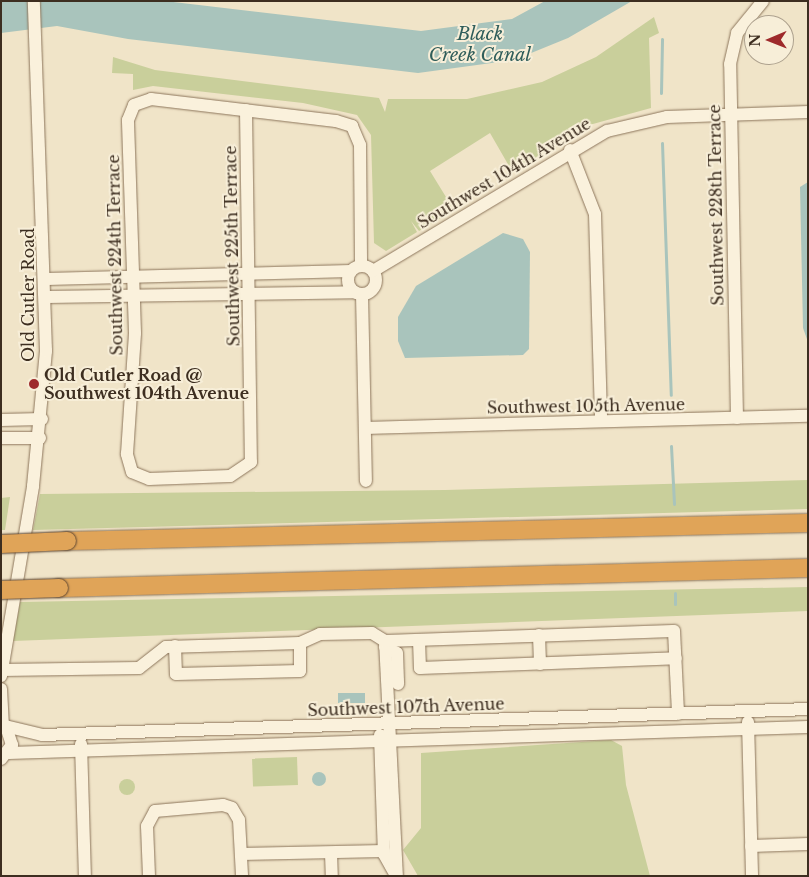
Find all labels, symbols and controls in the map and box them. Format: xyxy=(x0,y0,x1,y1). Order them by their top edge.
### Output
north arrow xyxy=(744,15,794,65)
water label: Black Creek Canal xyxy=(429,24,531,66)
text: N xyxy=(746,34,764,47)
street label: Southwest 228th Terrace xyxy=(705,104,727,306)
street label: Southwest 104th Avenue xyxy=(414,113,594,233)
street label: Southwest 225th Terrace xyxy=(221,145,243,347)
street label: Southwest 224th Terrace xyxy=(104,154,126,356)
street label: Old Cutler Road xyxy=(18,228,38,362)
place label: Old Cutler Road @ Southwest 104th Avenue xyxy=(44,365,250,403)
marker: Old Cutler Road @ Southwest 104th Avenue xyxy=(28,378,40,390)
street label: Southwest 105th Avenue xyxy=(486,395,686,417)
street label: Southwest 107th Avenue xyxy=(307,694,505,720)

